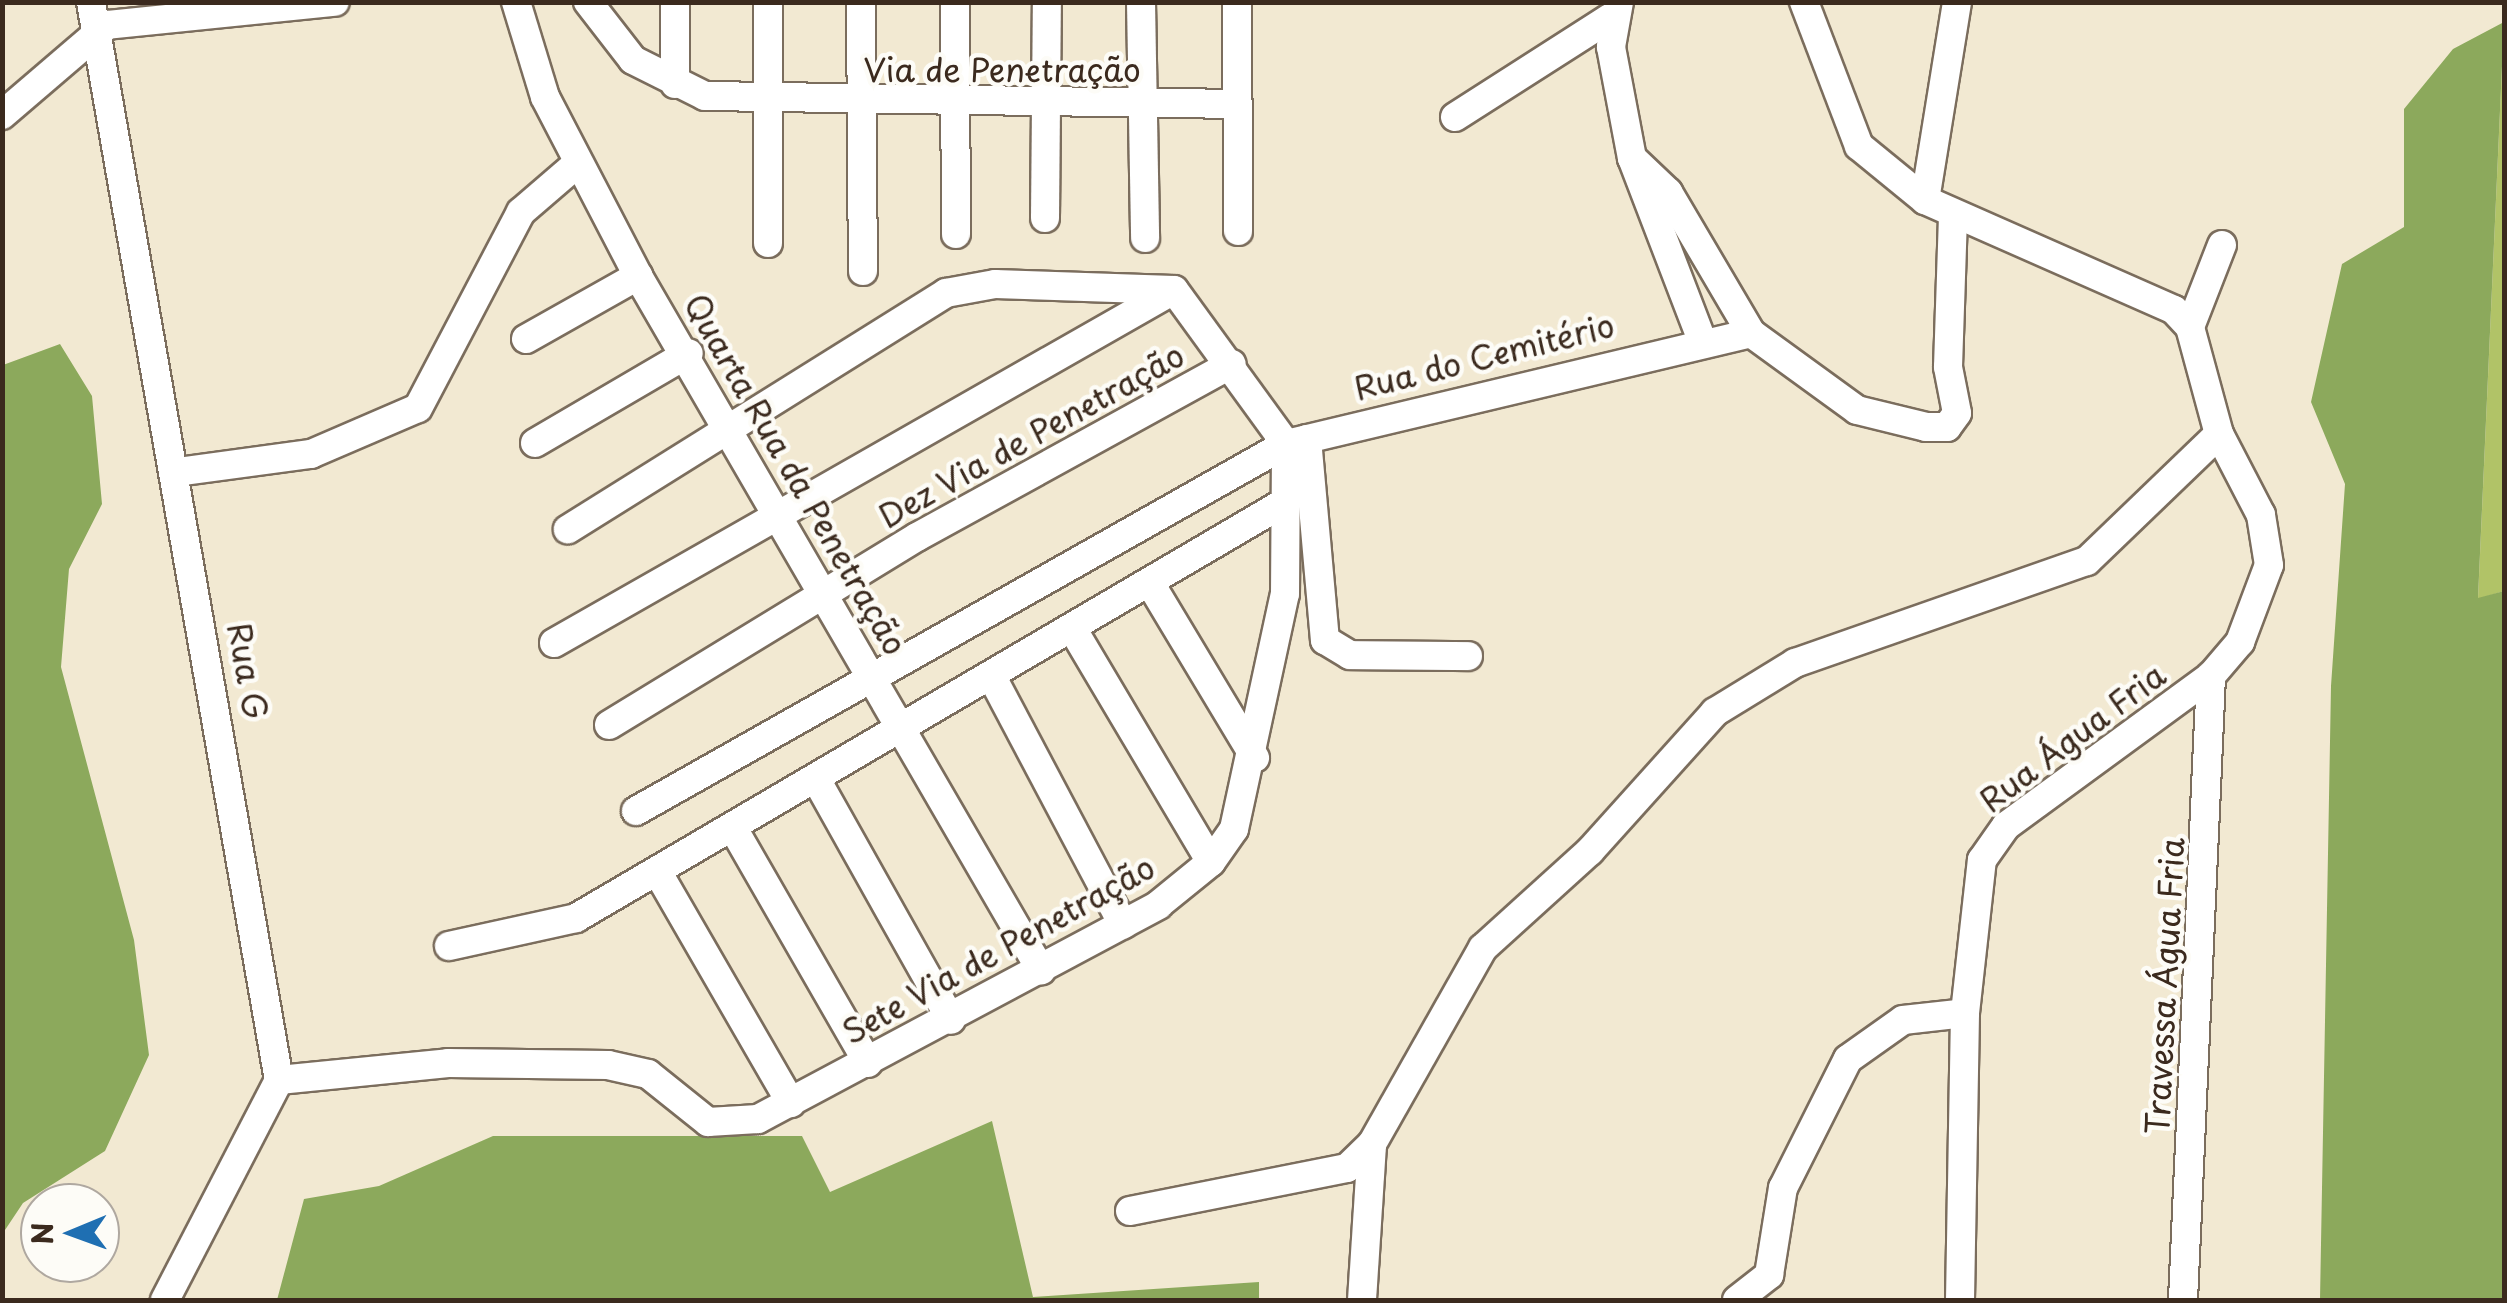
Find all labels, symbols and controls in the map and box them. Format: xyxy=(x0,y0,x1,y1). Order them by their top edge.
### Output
street label: Via de Penetração xyxy=(862,50,1142,88)
street label: Quarta Rua da Penetração xyxy=(675,284,917,664)
street label: Rua do Cemitério xyxy=(1350,305,1618,407)
street label: Dez Via de Penetração xyxy=(870,334,1192,536)
street label: Rua G xyxy=(221,619,275,723)
street label: Rua Água Fria xyxy=(1971,655,2173,819)
street label: Travessa Água Fria xyxy=(2137,836,2191,1136)
street label: Sete Via de Penetração xyxy=(832,846,1164,1052)
north arrow xyxy=(20,1183,120,1283)
text: N xyxy=(20,1222,63,1245)

